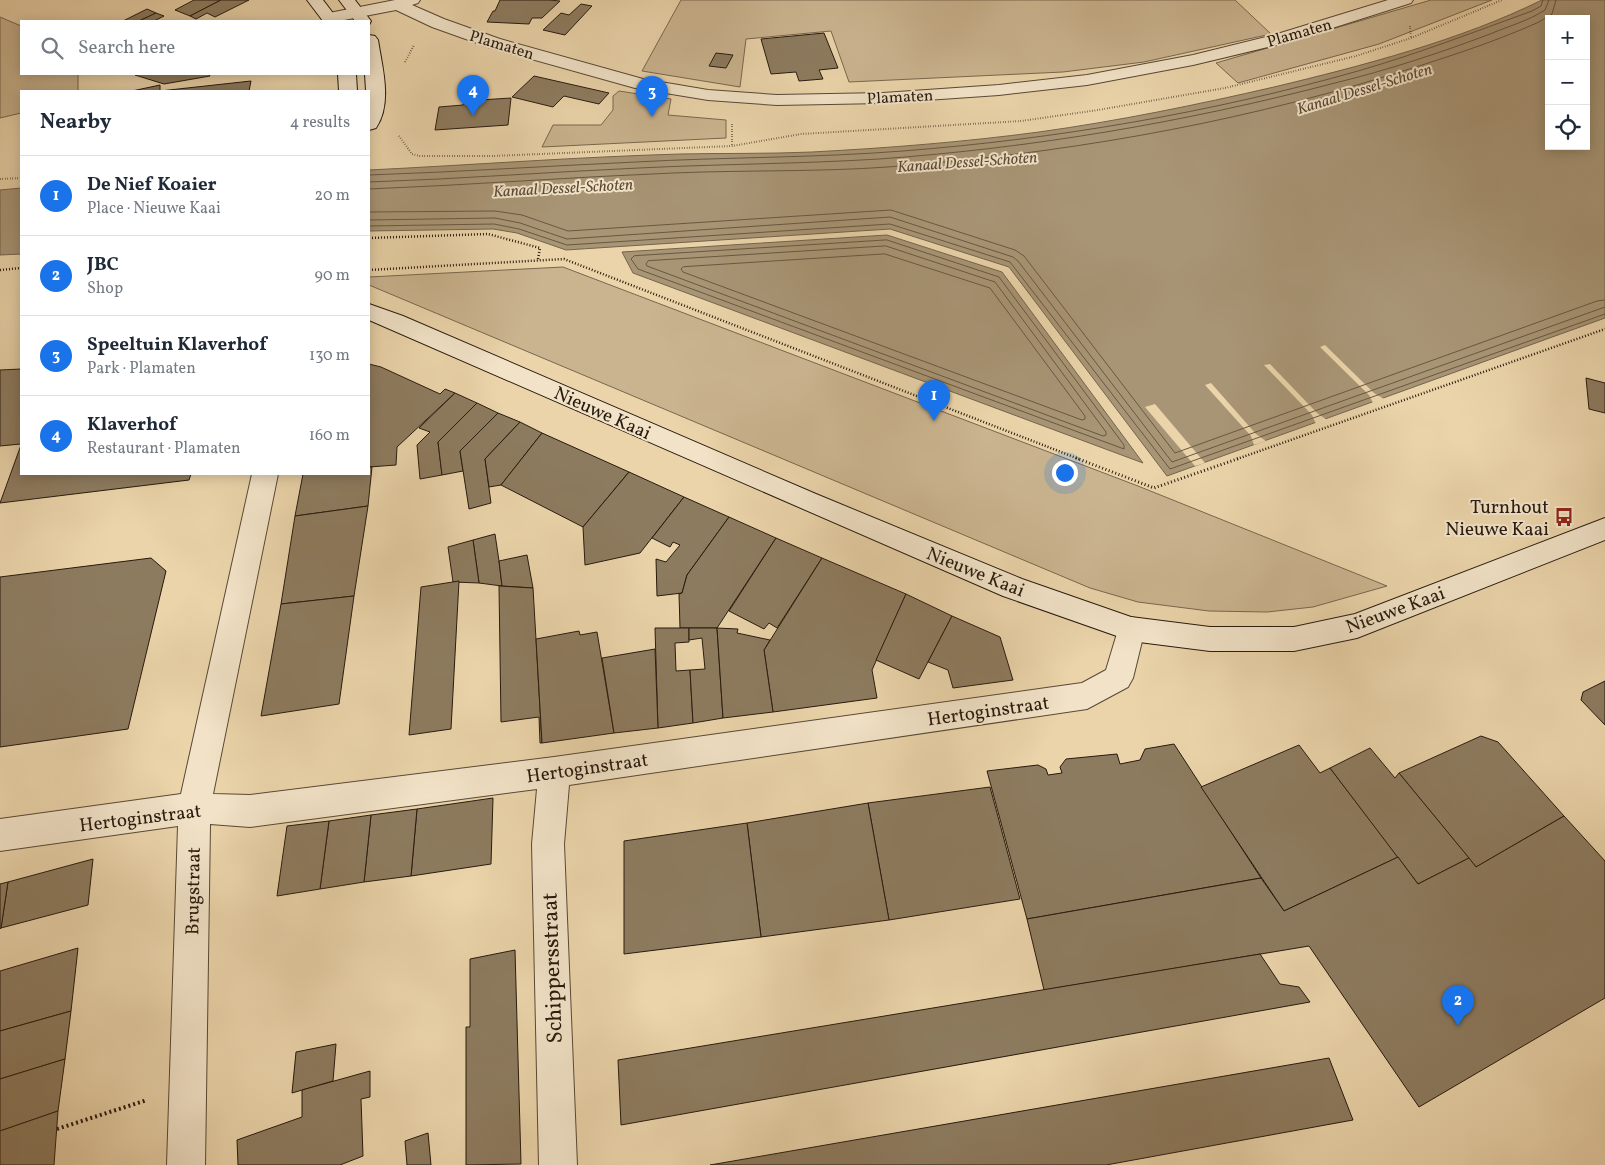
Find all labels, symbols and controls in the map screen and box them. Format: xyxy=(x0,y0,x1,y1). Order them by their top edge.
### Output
street label: Plamaten xyxy=(1265,14,1335,54)
map controls xyxy=(1545,15,1590,150)
button: + xyxy=(1545,15,1590,60)
search box xyxy=(20,20,370,75)
street label: Plamaten xyxy=(466,26,536,66)
icon: search xyxy=(38,34,66,62)
text: Search here xyxy=(78,35,175,61)
water label: Kanaal Dessel-Schoten xyxy=(1294,59,1435,121)
button: − xyxy=(1545,60,1590,105)
pin: 4 xyxy=(457,75,489,116)
pin: 3 xyxy=(636,76,668,117)
street label: Plamaten xyxy=(866,85,934,111)
button: locate xyxy=(1545,105,1590,150)
text: Nearby xyxy=(40,108,111,137)
text: 4 results xyxy=(290,112,350,134)
water label: Kanaal Dessel-Schoten xyxy=(896,147,1038,179)
text: De Nief Koaier xyxy=(87,172,217,198)
water label: Kanaal Dessel-Schoten xyxy=(492,174,634,204)
text: 1 xyxy=(53,185,59,207)
text: 20 m xyxy=(315,185,350,207)
text: Place · Nieuwe Kaai xyxy=(87,198,221,220)
text: JBC xyxy=(87,252,119,278)
text: 2 xyxy=(52,265,60,287)
text: 90 m xyxy=(314,265,350,287)
text: Shop xyxy=(87,278,123,300)
text: Speeltuin Klaverhof xyxy=(87,332,267,358)
text: 3 xyxy=(52,345,60,367)
text: 130 m xyxy=(309,345,350,367)
text: Park · Plamaten xyxy=(87,358,196,380)
pin: 1 xyxy=(918,380,950,421)
street label: Nieuwe Kaai xyxy=(549,381,655,447)
text: Klaverhof xyxy=(87,412,176,438)
text: 4 xyxy=(51,425,61,447)
text: 160 m xyxy=(309,425,350,447)
text: Restaurant · Plamaten xyxy=(87,438,241,460)
your location xyxy=(1052,460,1078,486)
place label: Turnhout Nieuwe Kaai xyxy=(1445,495,1549,543)
bus stop icon: Turnhout Nieuwe Kaai xyxy=(1553,506,1575,528)
street label: Nieuwe Kaai xyxy=(922,541,1029,604)
street label: Nieuwe Kaai xyxy=(1342,581,1449,641)
street label: Hertoginstraat xyxy=(926,691,1051,733)
street label: Hertoginstraat xyxy=(525,748,650,790)
street label: Hertoginstraat xyxy=(78,799,203,839)
street label: Brugstraat xyxy=(180,846,208,935)
street label: Schippersstraat xyxy=(535,892,572,1044)
pin: 2 xyxy=(1442,985,1474,1026)

